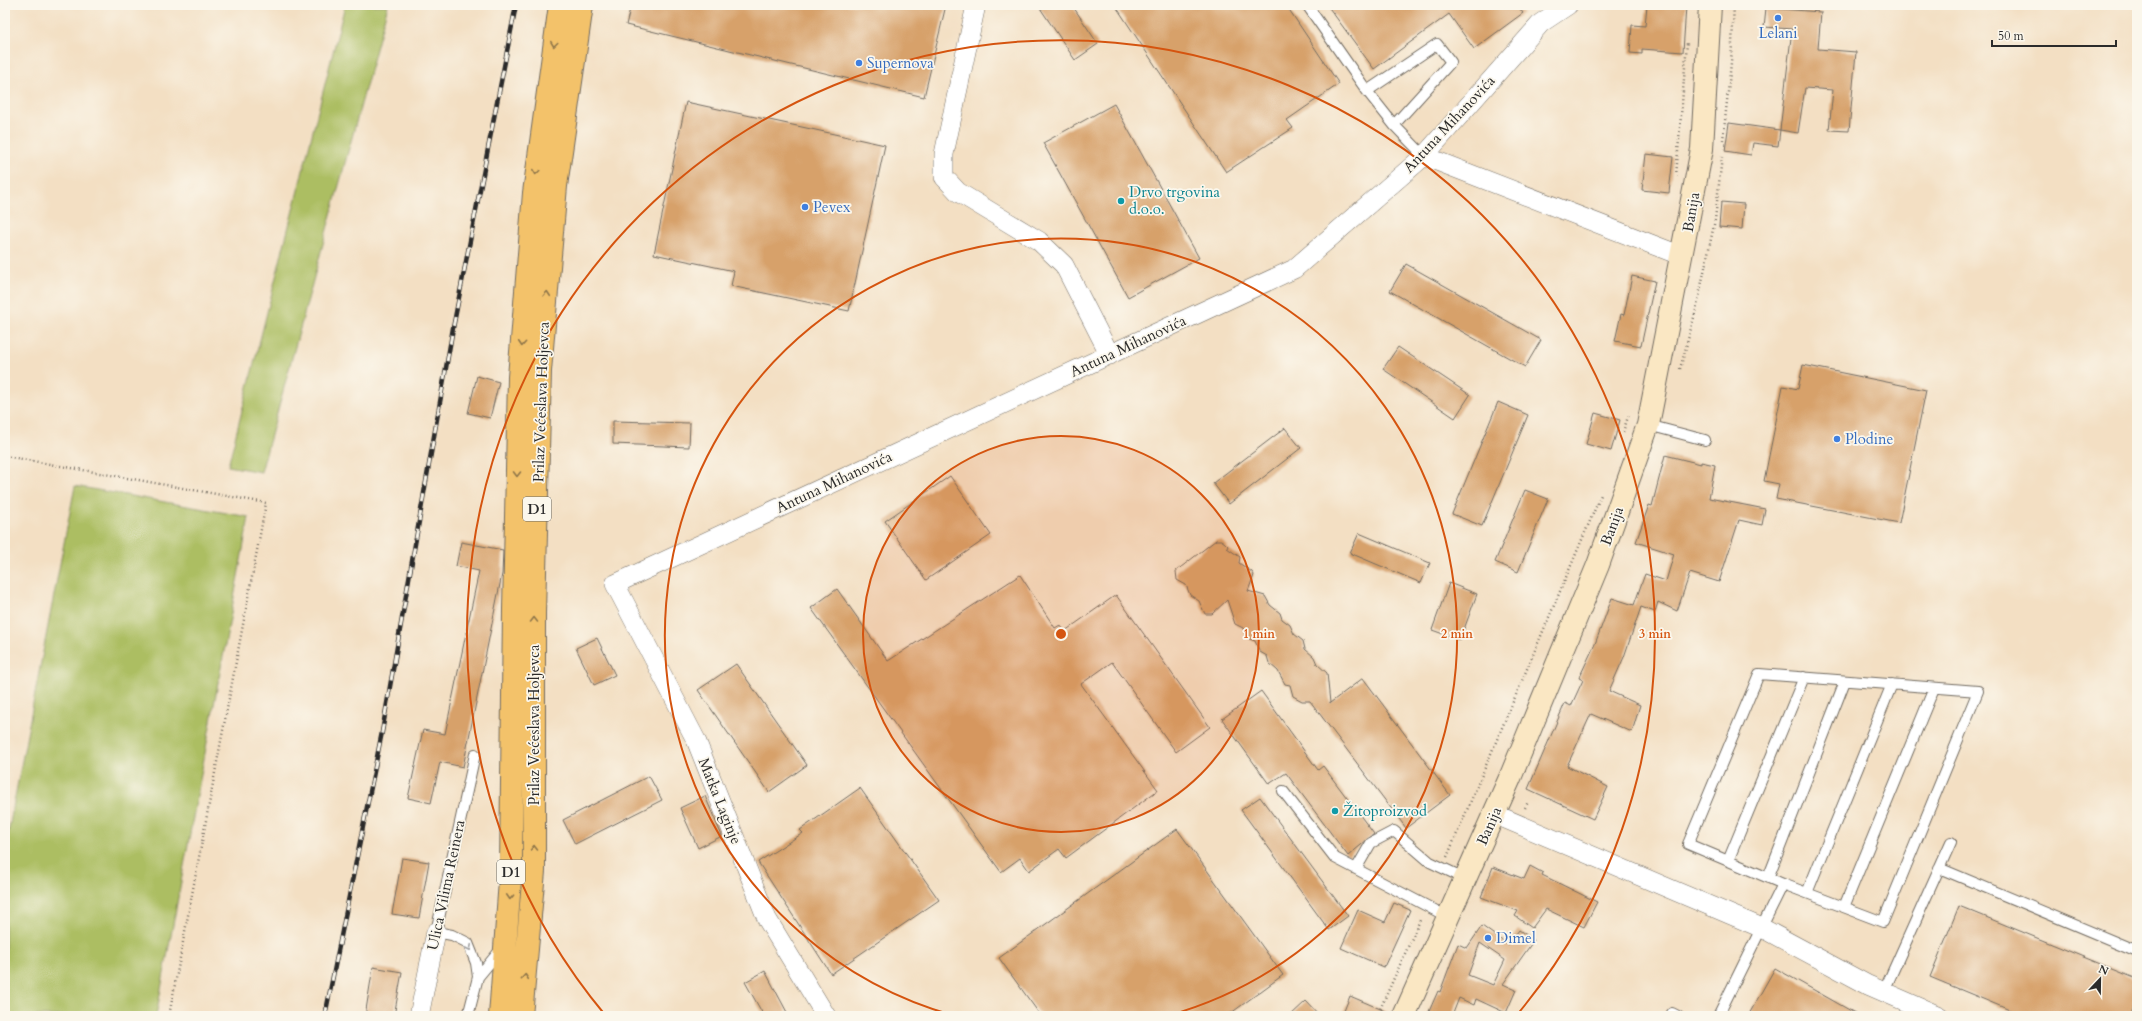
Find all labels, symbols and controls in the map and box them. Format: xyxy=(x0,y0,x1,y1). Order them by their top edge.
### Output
marker: Lelani xyxy=(1773,13,1783,23)
scale bar xyxy=(1992,22,2116,48)
place label: Lelani xyxy=(1759,23,1797,43)
text: 50 m xyxy=(1998,28,2025,44)
one-way arrow xyxy=(550,41,559,47)
place label: Supernova xyxy=(867,53,934,73)
marker: Supernova xyxy=(854,58,864,68)
street label: Antuna Mihanovića xyxy=(1399,71,1500,177)
one-way arrow xyxy=(532,169,541,175)
place label: Drvo trgovina d.o.o. xyxy=(1129,182,1220,219)
street label: Banija xyxy=(1678,190,1704,234)
marker: Drvo trgovina d.o.o. xyxy=(1116,196,1126,206)
place label: Pevex xyxy=(813,197,851,217)
marker: Pevex xyxy=(800,202,810,212)
one-way arrow xyxy=(542,291,551,297)
street label: Antuna Mihanovića xyxy=(1067,310,1190,382)
street label: Prilaz Većeslava Holjevca xyxy=(528,321,554,483)
one-way arrow xyxy=(517,341,526,347)
place label: Plodine xyxy=(1845,429,1894,449)
marker: Plodine xyxy=(1832,434,1842,444)
street label: Antuna Mihanovića xyxy=(773,446,896,518)
one-way arrow xyxy=(513,471,521,477)
road number: D1 xyxy=(523,497,551,521)
street label: Banija xyxy=(1596,503,1628,548)
one-way arrow xyxy=(530,617,538,623)
text: 1 min xyxy=(1243,626,1275,642)
text: 2 min xyxy=(1441,626,1473,642)
text: 3 min xyxy=(1639,626,1671,642)
centre of rings xyxy=(1054,627,1068,641)
street label: Prilaz Većeslava Holjevca xyxy=(524,644,544,805)
street label: Matka Laginje xyxy=(694,755,747,847)
place label: Žitoproizvod xyxy=(1343,801,1427,821)
street label: Banija xyxy=(1472,803,1507,848)
marker: Žitoproizvod xyxy=(1330,806,1340,816)
street label: Ulica Vilima Reinera xyxy=(422,817,470,952)
one-way arrow xyxy=(530,845,538,851)
road number: D1 xyxy=(497,860,525,884)
one-way arrow xyxy=(505,894,514,900)
place label: Dimel xyxy=(1496,928,1536,948)
marker: Dimel xyxy=(1483,933,1493,943)
one-way arrow xyxy=(464,944,472,951)
north arrow xyxy=(2080,959,2120,999)
text: N xyxy=(2096,961,2111,979)
one-way arrow xyxy=(520,974,529,980)

